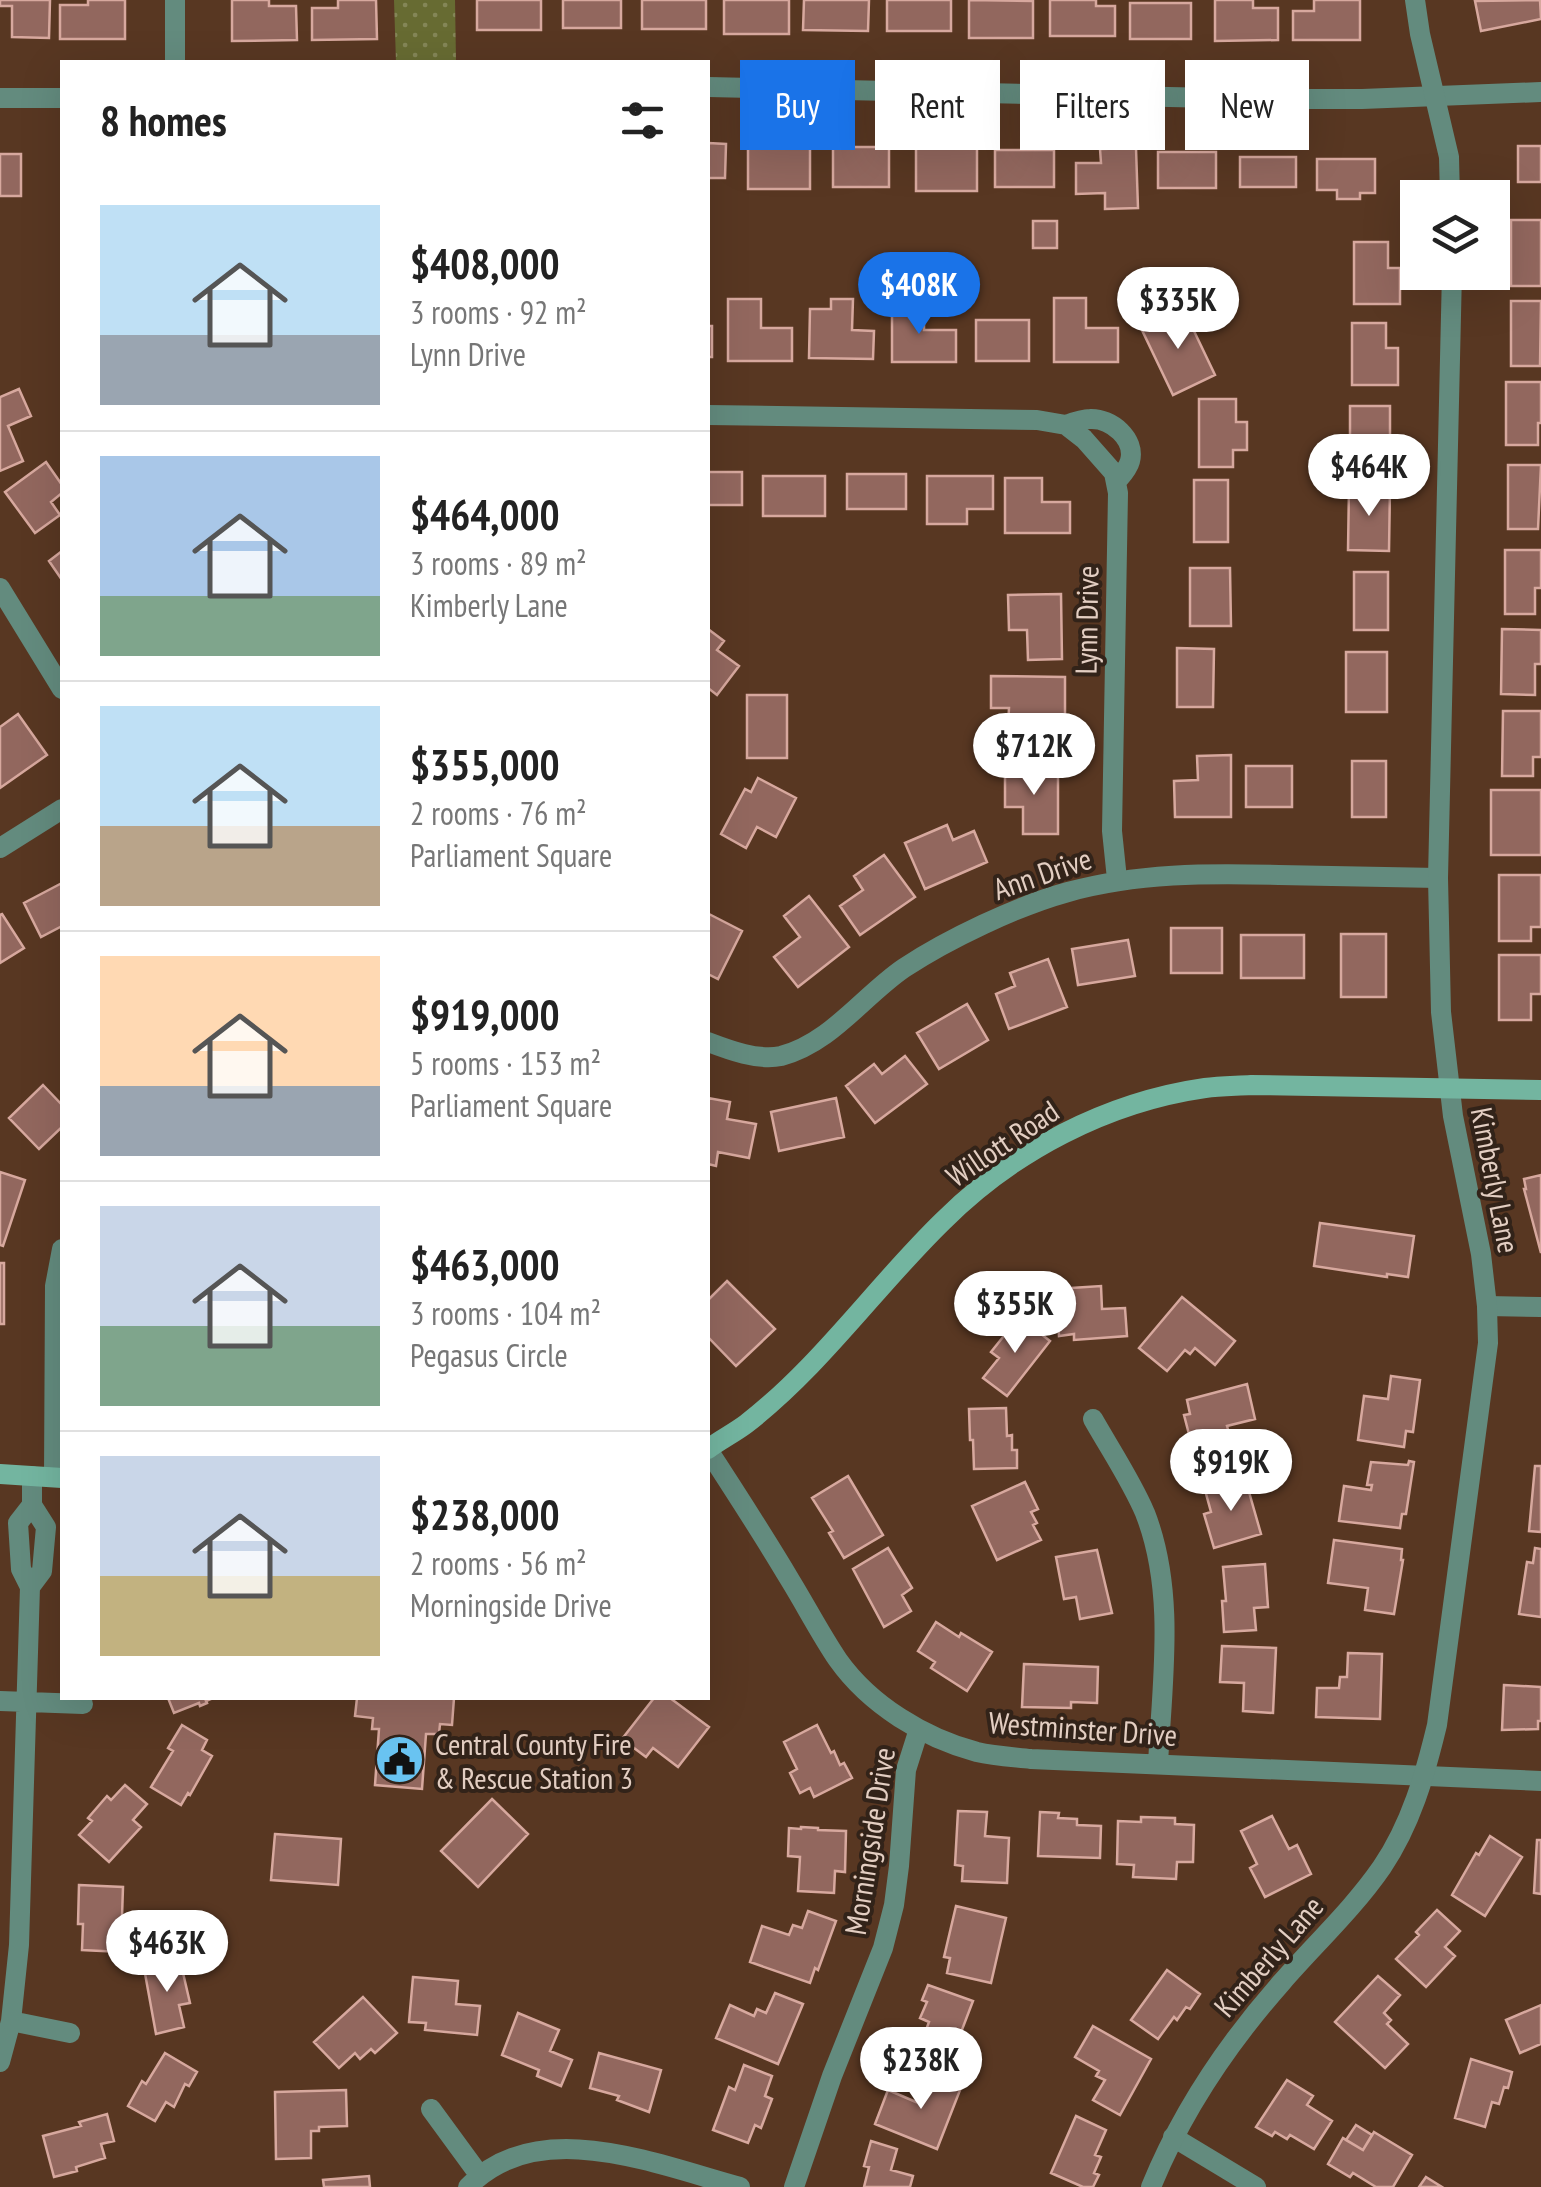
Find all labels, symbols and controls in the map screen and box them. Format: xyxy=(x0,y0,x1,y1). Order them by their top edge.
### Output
chip: Buy xyxy=(740,60,855,150)
chip: Rent xyxy=(875,60,1000,150)
chip: Filters xyxy=(1020,60,1165,150)
chip: New xyxy=(1185,60,1309,150)
text: 8 homes xyxy=(100,93,227,148)
icon: filters xyxy=(615,93,670,148)
map controls xyxy=(1400,180,1510,290)
button: layers xyxy=(1400,180,1510,290)
text: $408,000 xyxy=(410,236,560,291)
icon: home xyxy=(180,245,300,365)
pin: $408K xyxy=(849,252,989,337)
text: $408K xyxy=(880,263,958,305)
pin: $335K xyxy=(1108,267,1248,352)
text: $335K xyxy=(1139,278,1217,320)
text: 3 rooms · 92 m² xyxy=(410,291,587,333)
text: Lynn Drive xyxy=(410,333,526,375)
pin: $464K xyxy=(1299,434,1439,519)
text: $464K xyxy=(1330,445,1408,487)
text: $464,000 xyxy=(410,487,560,542)
icon: home xyxy=(180,496,300,616)
text: 3 rooms · 89 m² xyxy=(410,542,587,584)
street label: Lynn Drive xyxy=(1066,565,1106,675)
text: Kimberly Lane xyxy=(410,584,568,626)
pin: $712K xyxy=(964,713,1104,798)
text: $712K xyxy=(995,724,1073,766)
text: $355,000 xyxy=(410,737,560,792)
icon: home xyxy=(180,746,300,866)
text: 2 rooms · 76 m² xyxy=(410,792,587,834)
text: Parliament Square xyxy=(410,834,612,876)
street label: Ann Drive xyxy=(988,838,1096,908)
text: $919,000 xyxy=(410,987,560,1042)
icon: home xyxy=(180,996,300,1116)
text: 5 rooms · 153 m² xyxy=(410,1042,601,1084)
text: Parliament Square xyxy=(410,1084,612,1126)
street label: Willott Road xyxy=(938,1091,1066,1195)
street label: Kimberly Lane xyxy=(1463,1104,1529,1256)
text: $463,000 xyxy=(410,1237,560,1292)
icon: home xyxy=(180,1246,300,1366)
pin: $355K xyxy=(945,1271,1085,1356)
text: $355K xyxy=(976,1282,1054,1324)
text: 3 rooms · 104 m² xyxy=(410,1292,601,1334)
text: Pegasus Circle xyxy=(410,1334,568,1376)
pin: $919K xyxy=(1161,1429,1301,1514)
text: $919K xyxy=(1192,1440,1270,1482)
text: $238,000 xyxy=(410,1487,560,1542)
icon: home xyxy=(180,1496,300,1616)
text: 2 rooms · 56 m² xyxy=(410,1542,587,1584)
text: Morningside Drive xyxy=(410,1584,612,1626)
street label: Westminster Drive xyxy=(988,1702,1178,1754)
place label: Central County Fire & Rescue Station 3 xyxy=(435,1724,633,1797)
public building icon: Central County Fire & Rescue Station 3 xyxy=(374,1734,426,1786)
street label: Morningside Drive xyxy=(835,1745,903,1937)
street label: Kimberly Lane xyxy=(1205,1887,1331,2025)
pin: $463K xyxy=(97,1910,237,1995)
text: $463K xyxy=(128,1921,206,1963)
pin: $238K xyxy=(851,2027,991,2112)
text: $238K xyxy=(882,2038,960,2080)

